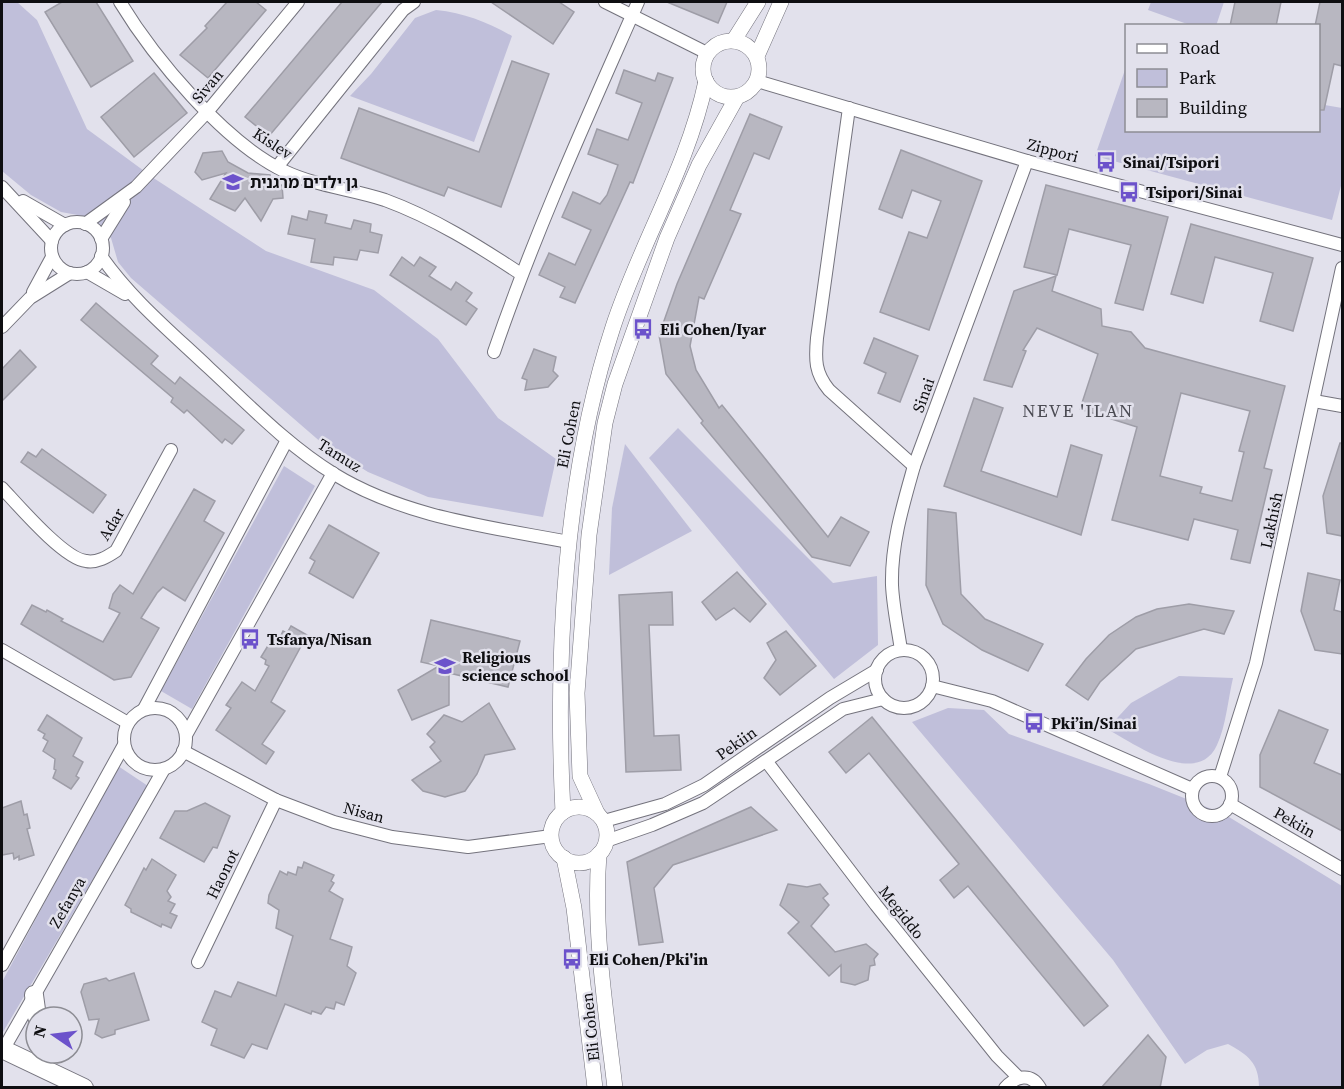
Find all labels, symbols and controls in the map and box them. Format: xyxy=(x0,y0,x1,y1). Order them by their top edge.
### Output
legend xyxy=(1125,24,1320,132)
text: Road xyxy=(1179,35,1220,60)
street label: Sivan xyxy=(186,64,228,108)
text: Park xyxy=(1179,65,1216,90)
text: Building xyxy=(1179,95,1247,120)
street label: Kislev xyxy=(249,122,297,164)
street label: Zippori xyxy=(1025,133,1081,167)
bus stop icon: Sinai/Tsipori xyxy=(1094,150,1118,174)
place label: Sinai/Tsipori xyxy=(1123,151,1219,173)
school or university icon: גן ילדים מרגנית xyxy=(221,170,245,194)
place label: גן ילדים מרגנית xyxy=(250,171,358,193)
bus stop icon: Tsipori/Sinai xyxy=(1117,180,1141,204)
place label: Tsipori/Sinai xyxy=(1146,181,1242,203)
bus stop icon: Eli Cohen/Iyar xyxy=(631,317,655,341)
place label: Eli Cohen/Iyar xyxy=(660,318,767,340)
street label: Sinai xyxy=(907,374,939,415)
street label: Eli Cohen xyxy=(551,398,585,470)
district label: NEVE 'ILAN xyxy=(1022,398,1134,423)
street label: Tamuz xyxy=(314,433,366,477)
street label: Lakhish xyxy=(1254,489,1288,550)
street label: Adar xyxy=(93,504,129,544)
bus stop icon: Tsfanya/Nisan xyxy=(238,627,262,651)
place label: Tsfanya/Nisan xyxy=(267,628,372,650)
place label: Religious science school xyxy=(462,646,569,686)
school or university icon: Religious science school xyxy=(433,654,457,678)
bus stop icon: Pki’in/Sinai xyxy=(1022,711,1046,735)
place label: Pki’in/Sinai xyxy=(1051,712,1137,734)
street label: Pekiin xyxy=(711,721,761,765)
street label: Nisan xyxy=(341,796,387,828)
street label: Pekiin xyxy=(1270,801,1320,843)
street label: Haonot xyxy=(201,845,244,903)
street label: Zefanya xyxy=(44,872,91,932)
street label: Megiddo xyxy=(874,881,930,943)
bus stop icon: Eli Cohen/Pki'in xyxy=(560,947,584,971)
place label: Eli Cohen/Pki'in xyxy=(589,948,708,970)
street label: Eli Cohen xyxy=(575,991,605,1063)
north arrow xyxy=(24,1005,84,1065)
text: N xyxy=(27,1023,52,1040)

